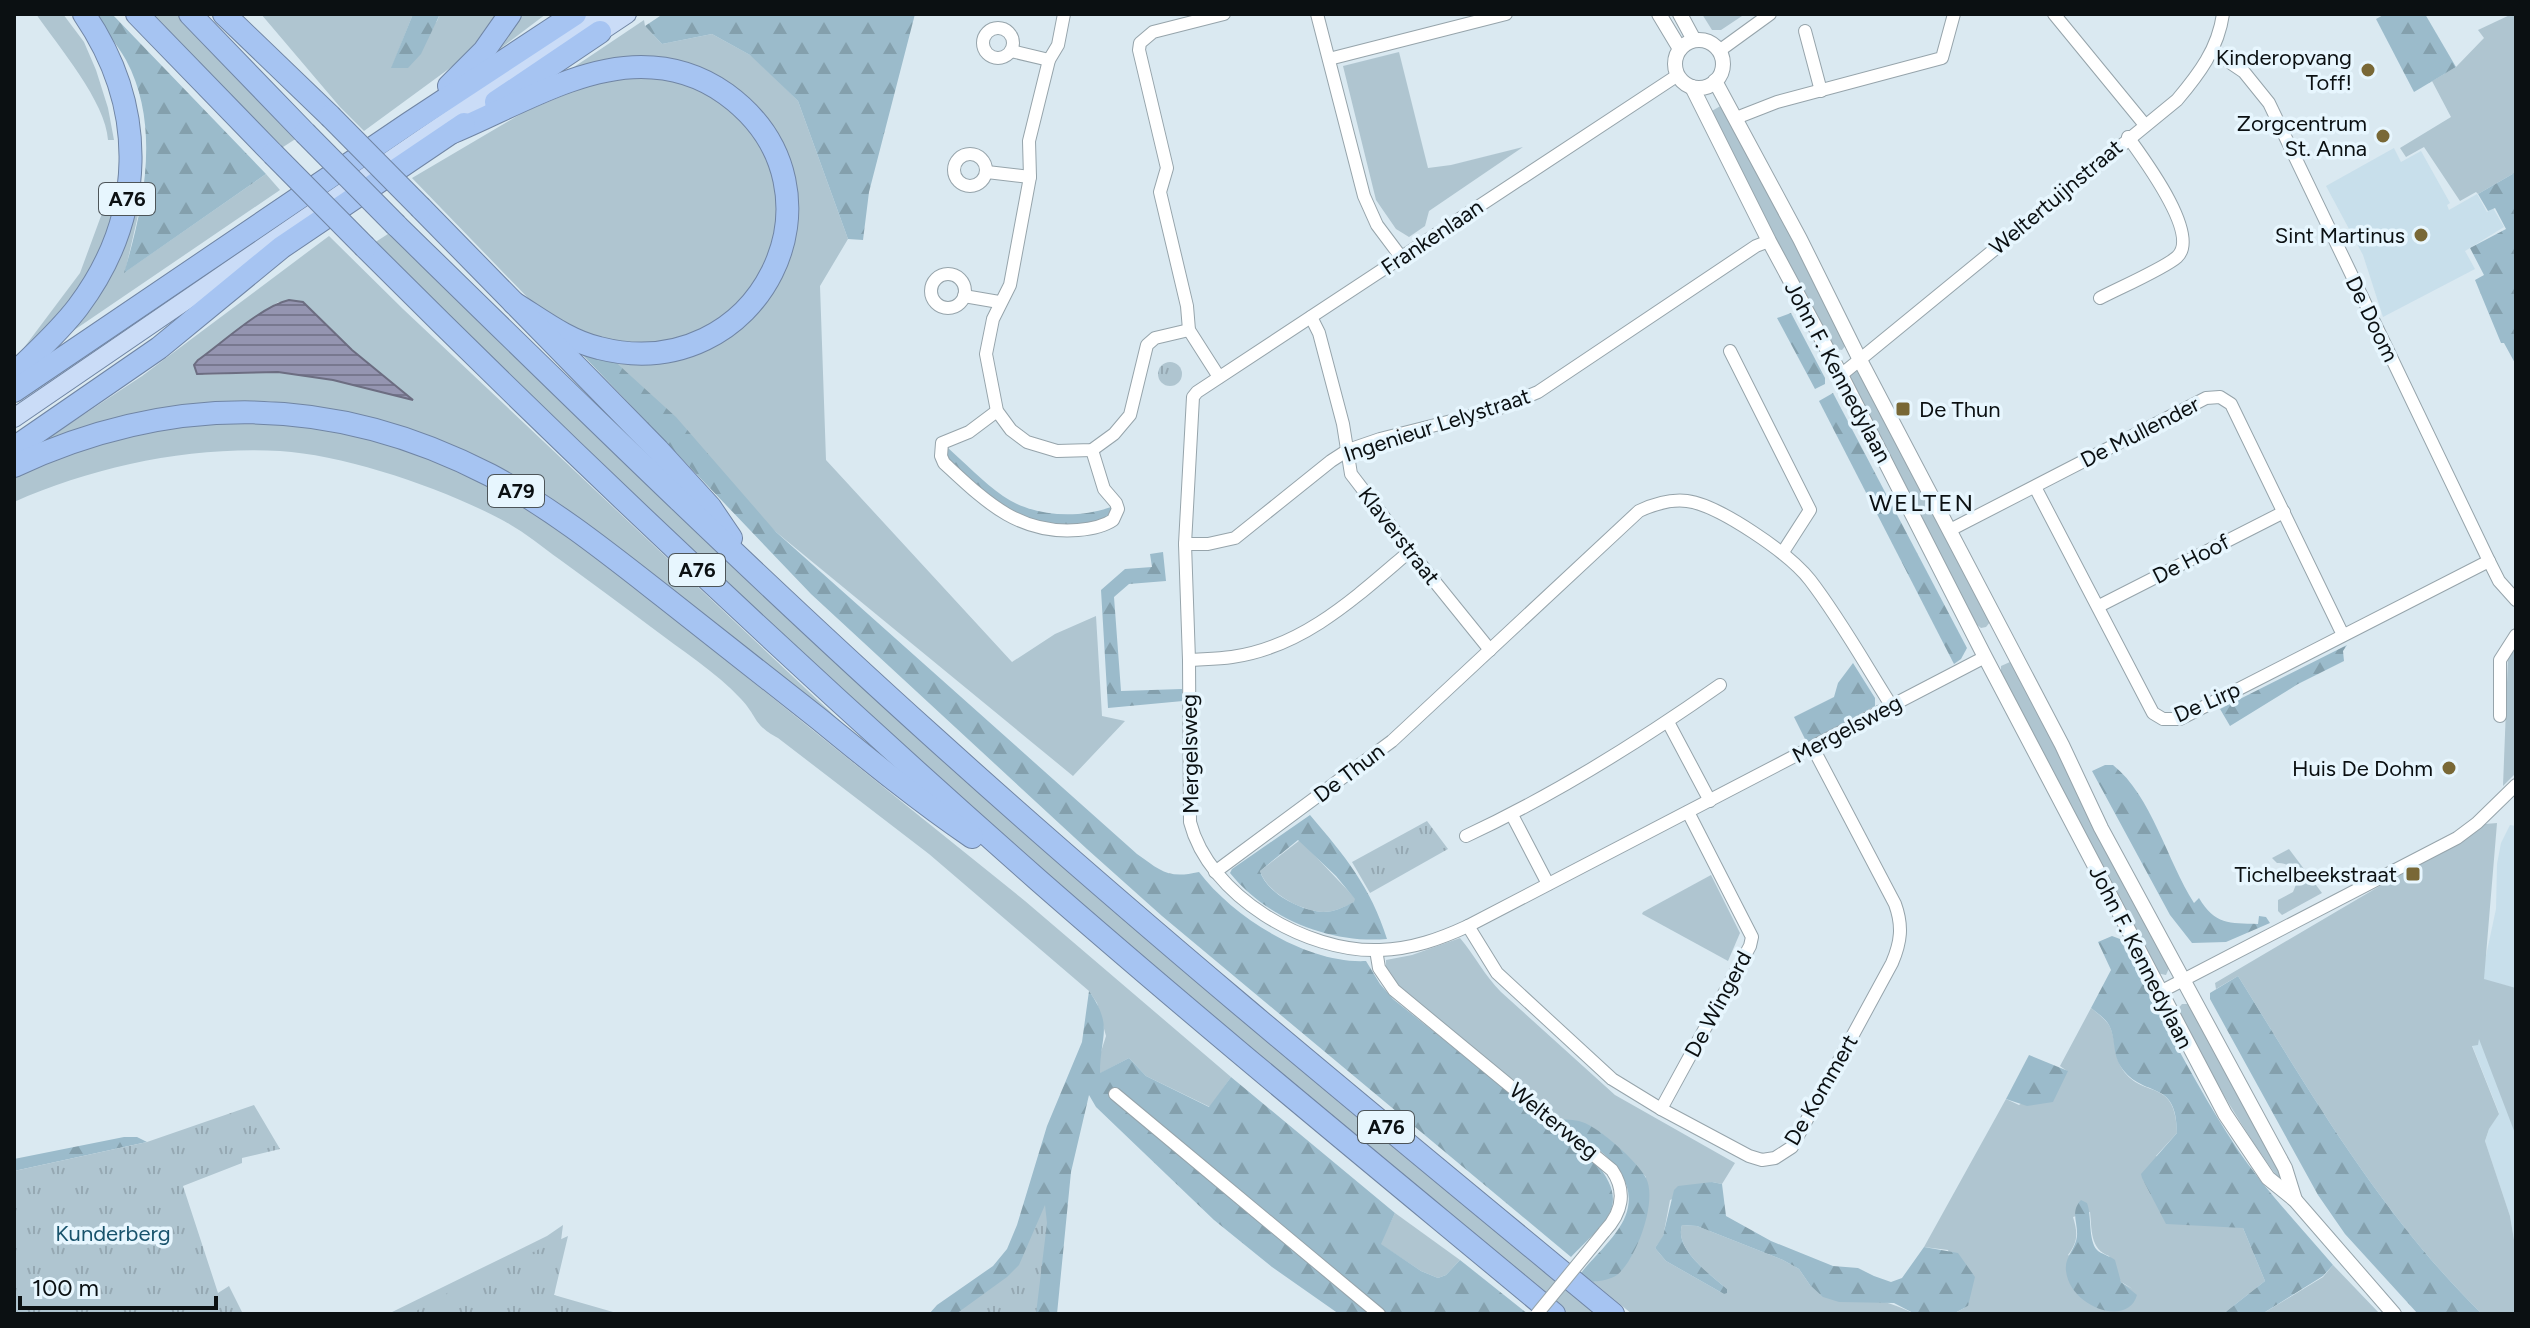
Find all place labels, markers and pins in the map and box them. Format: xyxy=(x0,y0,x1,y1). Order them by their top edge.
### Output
place label: Kinderopvang Toff! xyxy=(2216,44,2352,96)
marker: Kinderopvang Toff! xyxy=(2359,61,2377,79)
place label: Zorgcentrum St. Anna xyxy=(2237,110,2367,162)
marker: Zorgcentrum St. Anna xyxy=(2374,127,2392,145)
place label: Sint Martinus xyxy=(2275,222,2405,249)
marker: Sint Martinus xyxy=(2412,226,2430,244)
place label: De Thun xyxy=(1919,396,2001,423)
marker: De Thun xyxy=(1894,400,1912,418)
place label: Huis De Dohm xyxy=(2292,755,2433,782)
marker: Huis De Dohm xyxy=(2440,759,2458,777)
place label: Tichelbeekstraat xyxy=(2234,861,2397,888)
marker: Tichelbeekstraat xyxy=(2404,865,2422,883)

